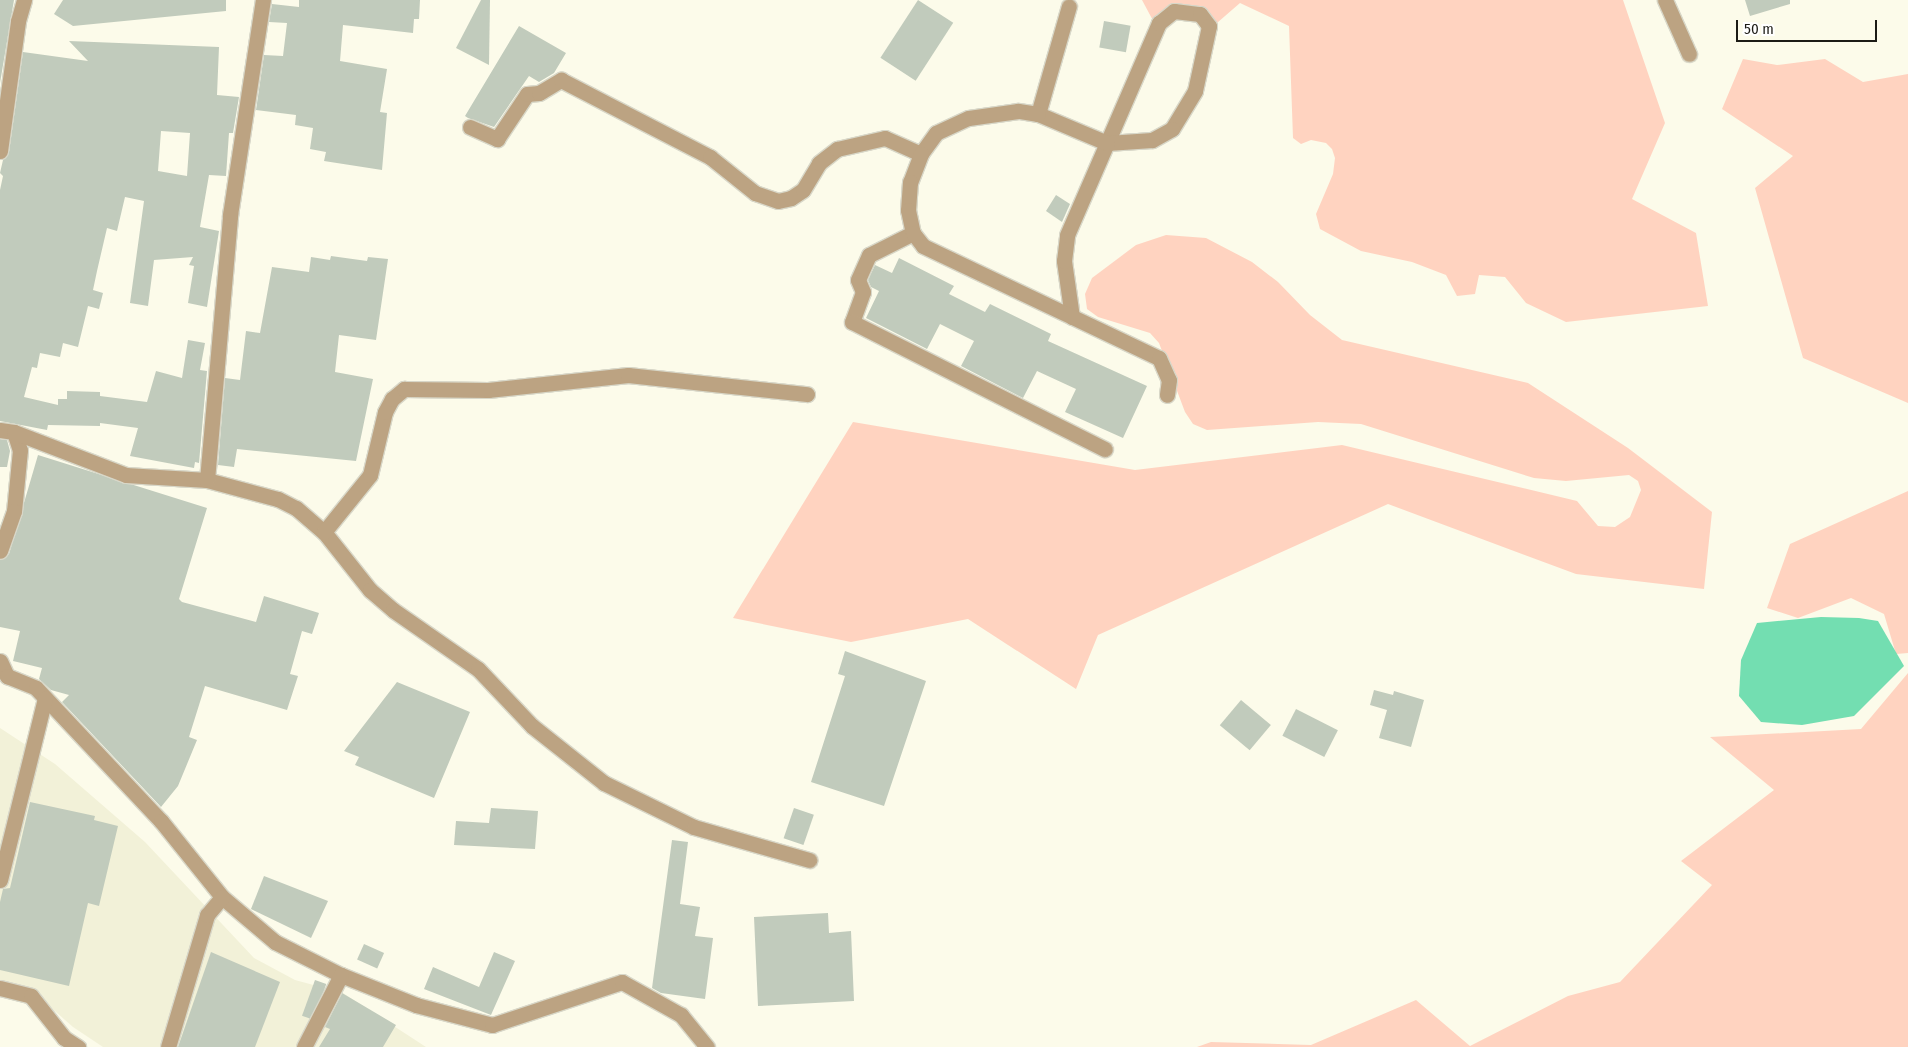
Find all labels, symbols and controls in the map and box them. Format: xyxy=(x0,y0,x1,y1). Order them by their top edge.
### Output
scale bar xyxy=(1738,10,1879,42)
text: 50 m xyxy=(1744,20,1774,38)

